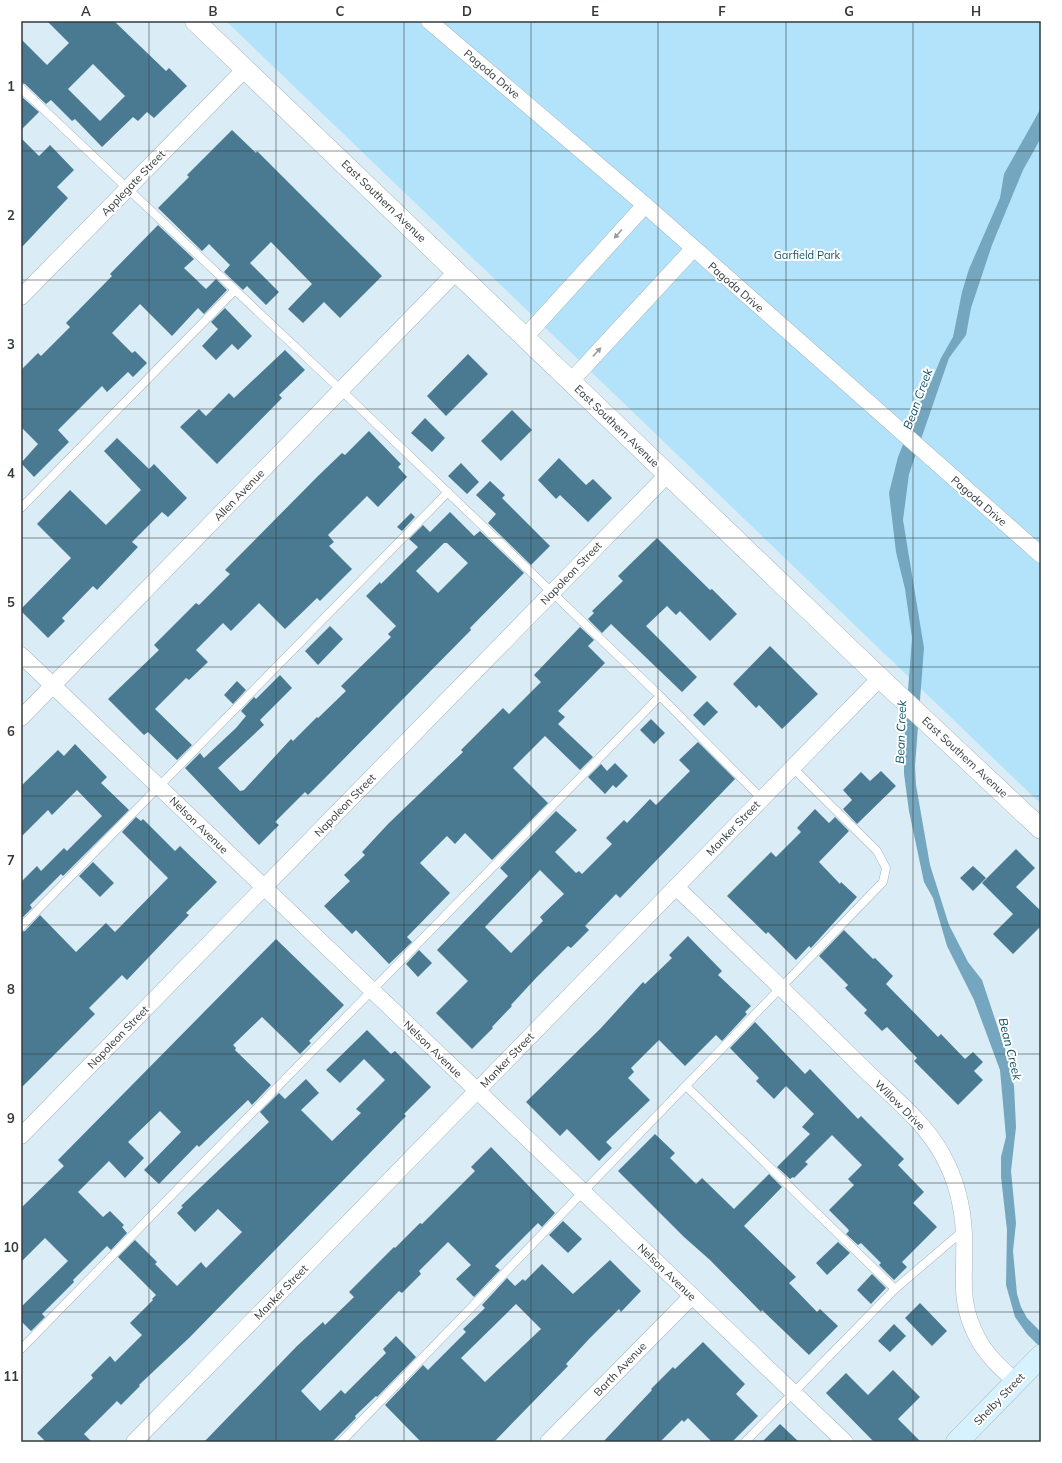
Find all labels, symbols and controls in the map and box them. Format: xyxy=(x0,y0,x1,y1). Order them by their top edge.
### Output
text: A xyxy=(81,3,91,19)
text: B xyxy=(209,3,218,19)
text: C xyxy=(336,3,345,19)
text: D xyxy=(462,3,472,19)
text: E xyxy=(591,3,599,19)
text: F xyxy=(718,3,726,19)
text: G xyxy=(844,3,854,19)
text: H xyxy=(971,3,981,19)
street label: Pagoda Drive xyxy=(461,46,523,102)
text: 1 xyxy=(7,78,15,94)
street label: Applegate Street xyxy=(98,147,168,219)
street label: East Southern Avenue xyxy=(339,157,429,245)
text: 2 xyxy=(7,207,15,223)
one-way arrow xyxy=(614,229,623,239)
park label: Garfield Park xyxy=(774,248,841,262)
street label: Pagoda Drive xyxy=(705,259,767,315)
text: 3 xyxy=(7,336,15,352)
one-way arrow xyxy=(592,347,602,357)
water label: Bean Creek xyxy=(900,366,936,431)
street label: East Southern Avenue xyxy=(572,382,662,470)
text: 4 xyxy=(7,465,15,481)
street label: Allen Avenue xyxy=(211,466,267,524)
street label: Pagoda Drive xyxy=(948,473,1010,529)
street label: Napoleon Street xyxy=(537,538,605,607)
text: 5 xyxy=(7,594,15,610)
water label: Bean Creek xyxy=(892,699,909,764)
street label: East Southern Avenue xyxy=(919,714,1011,800)
text: 6 xyxy=(7,723,15,739)
street label: Napoleon Street xyxy=(311,770,379,839)
street label: Nelson Avenue xyxy=(167,793,231,857)
street label: Manker Street xyxy=(703,797,763,859)
text: 7 xyxy=(7,852,15,868)
text: 8 xyxy=(7,981,15,997)
street label: Napoleon Street xyxy=(84,1002,152,1071)
water label: Bean Creek xyxy=(995,1016,1026,1082)
street label: Nelson Avenue xyxy=(401,1017,465,1081)
street label: Manker Street xyxy=(477,1029,537,1091)
street label: Willow Drive xyxy=(872,1077,928,1133)
text: 9 xyxy=(7,1110,15,1126)
text: 10 xyxy=(3,1239,19,1255)
street label: Nelson Avenue xyxy=(635,1240,699,1304)
street label: Manker Street xyxy=(251,1261,311,1323)
street label: Barth Avenue xyxy=(591,1339,649,1399)
text: 11 xyxy=(3,1368,19,1384)
street label: Shelby Street xyxy=(970,1370,1028,1428)

